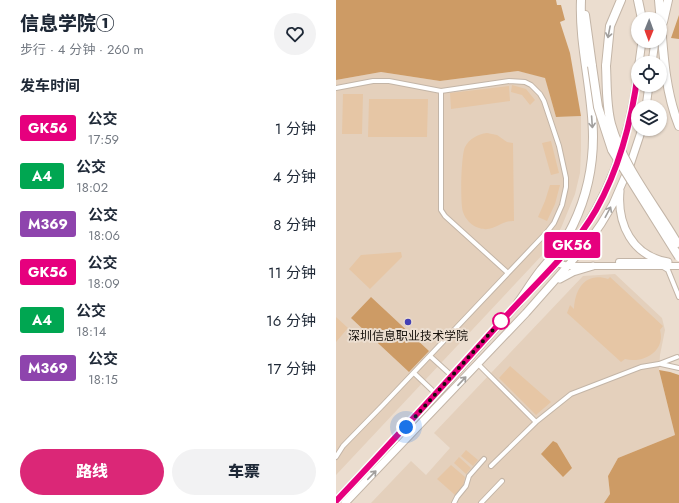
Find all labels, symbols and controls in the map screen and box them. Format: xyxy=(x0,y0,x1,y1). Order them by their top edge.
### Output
text: 信息学院① xyxy=(20,10,115,37)
north arrow xyxy=(631,12,667,48)
map controls xyxy=(631,12,667,136)
button: heart xyxy=(274,13,316,55)
one-way arrow xyxy=(605,25,613,38)
text: 步行 · 4 分钟 · 260 m xyxy=(20,40,144,59)
button: locate xyxy=(631,56,667,92)
text: 发车时间 xyxy=(20,75,80,97)
button: layers xyxy=(631,100,667,136)
text: 公交 xyxy=(88,108,118,130)
one-way arrow xyxy=(589,115,596,128)
text: GK56 xyxy=(28,118,68,138)
text: 1 分钟 xyxy=(275,118,316,140)
text: 17:59 xyxy=(88,130,119,149)
text: 公交 xyxy=(76,156,106,178)
text: A4 xyxy=(32,166,52,186)
text: 4 分钟 xyxy=(273,166,316,188)
text: 18:02 xyxy=(76,178,108,197)
text: 公交 xyxy=(88,204,118,226)
one-way arrow xyxy=(605,206,613,218)
text: M369 xyxy=(28,214,68,234)
text: 8 分钟 xyxy=(273,214,316,236)
text: 18:06 xyxy=(88,226,120,245)
line badge: GK56 xyxy=(544,232,600,258)
text: GK56 xyxy=(552,235,592,255)
text: 公交 xyxy=(88,252,118,274)
text: GK56 xyxy=(28,262,68,282)
text: 11 分钟 xyxy=(268,262,316,284)
text: 18:09 xyxy=(88,274,120,293)
text: 公交 xyxy=(76,300,106,322)
text: A4 xyxy=(32,310,52,330)
text: 16 分钟 xyxy=(266,310,316,332)
unlabelled marker xyxy=(492,312,510,330)
marker: 深圳信息职业技术学院 xyxy=(403,317,413,327)
text: 18:14 xyxy=(76,322,106,341)
place label: 深圳信息职业技术学院 xyxy=(348,327,468,345)
text: 公交 xyxy=(88,348,118,370)
text: M369 xyxy=(28,358,68,378)
text: 17 分钟 xyxy=(267,358,316,380)
text: 18:15 xyxy=(88,370,118,389)
one-way arrow xyxy=(457,376,467,386)
your location xyxy=(396,417,416,437)
button: 路线 xyxy=(20,449,164,495)
button: 车票 xyxy=(172,449,316,495)
one-way arrow xyxy=(367,470,377,480)

